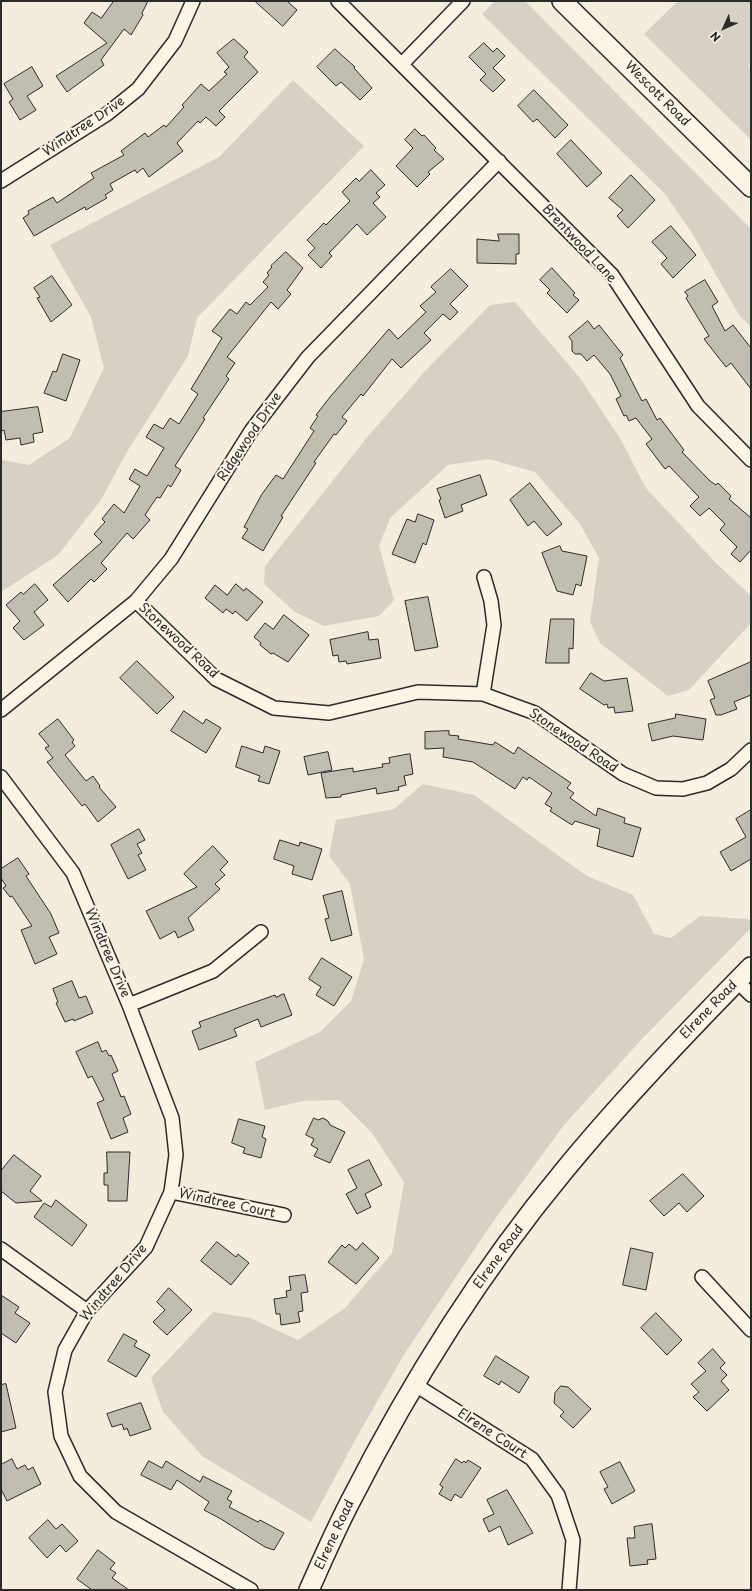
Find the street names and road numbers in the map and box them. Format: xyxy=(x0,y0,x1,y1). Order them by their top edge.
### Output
street label: Wescott Road xyxy=(621,58,693,130)
street label: Windtree Drive xyxy=(40,94,128,160)
street label: Brentwood Lane xyxy=(539,201,619,287)
street label: Ridgewood Drive xyxy=(215,390,285,484)
street label: Stonewood Road xyxy=(135,600,221,682)
street label: Stonewood Road xyxy=(526,706,620,776)
street label: Windtree Drive xyxy=(81,906,133,1000)
street label: Elrene Road xyxy=(677,978,741,1042)
street label: Windtree Court xyxy=(177,1186,277,1222)
street label: Elrene Road xyxy=(471,1222,527,1292)
street label: Windtree Drive xyxy=(77,1241,151,1325)
street label: Elrene Court xyxy=(454,1406,530,1462)
street label: Elrene Road xyxy=(312,1498,358,1572)

